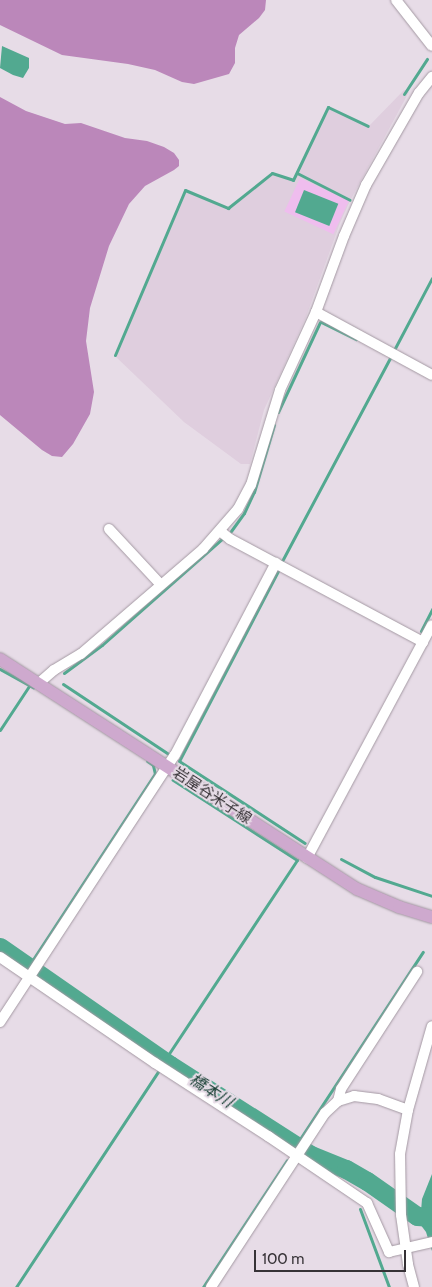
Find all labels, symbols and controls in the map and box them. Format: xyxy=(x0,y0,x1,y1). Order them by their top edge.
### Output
street label: 岩屋谷米子線 xyxy=(169,764,255,828)
water label: 橋本川 xyxy=(186,1070,236,1112)
scale bar xyxy=(257,1240,410,1272)
text: 100 m xyxy=(262,1250,304,1268)

